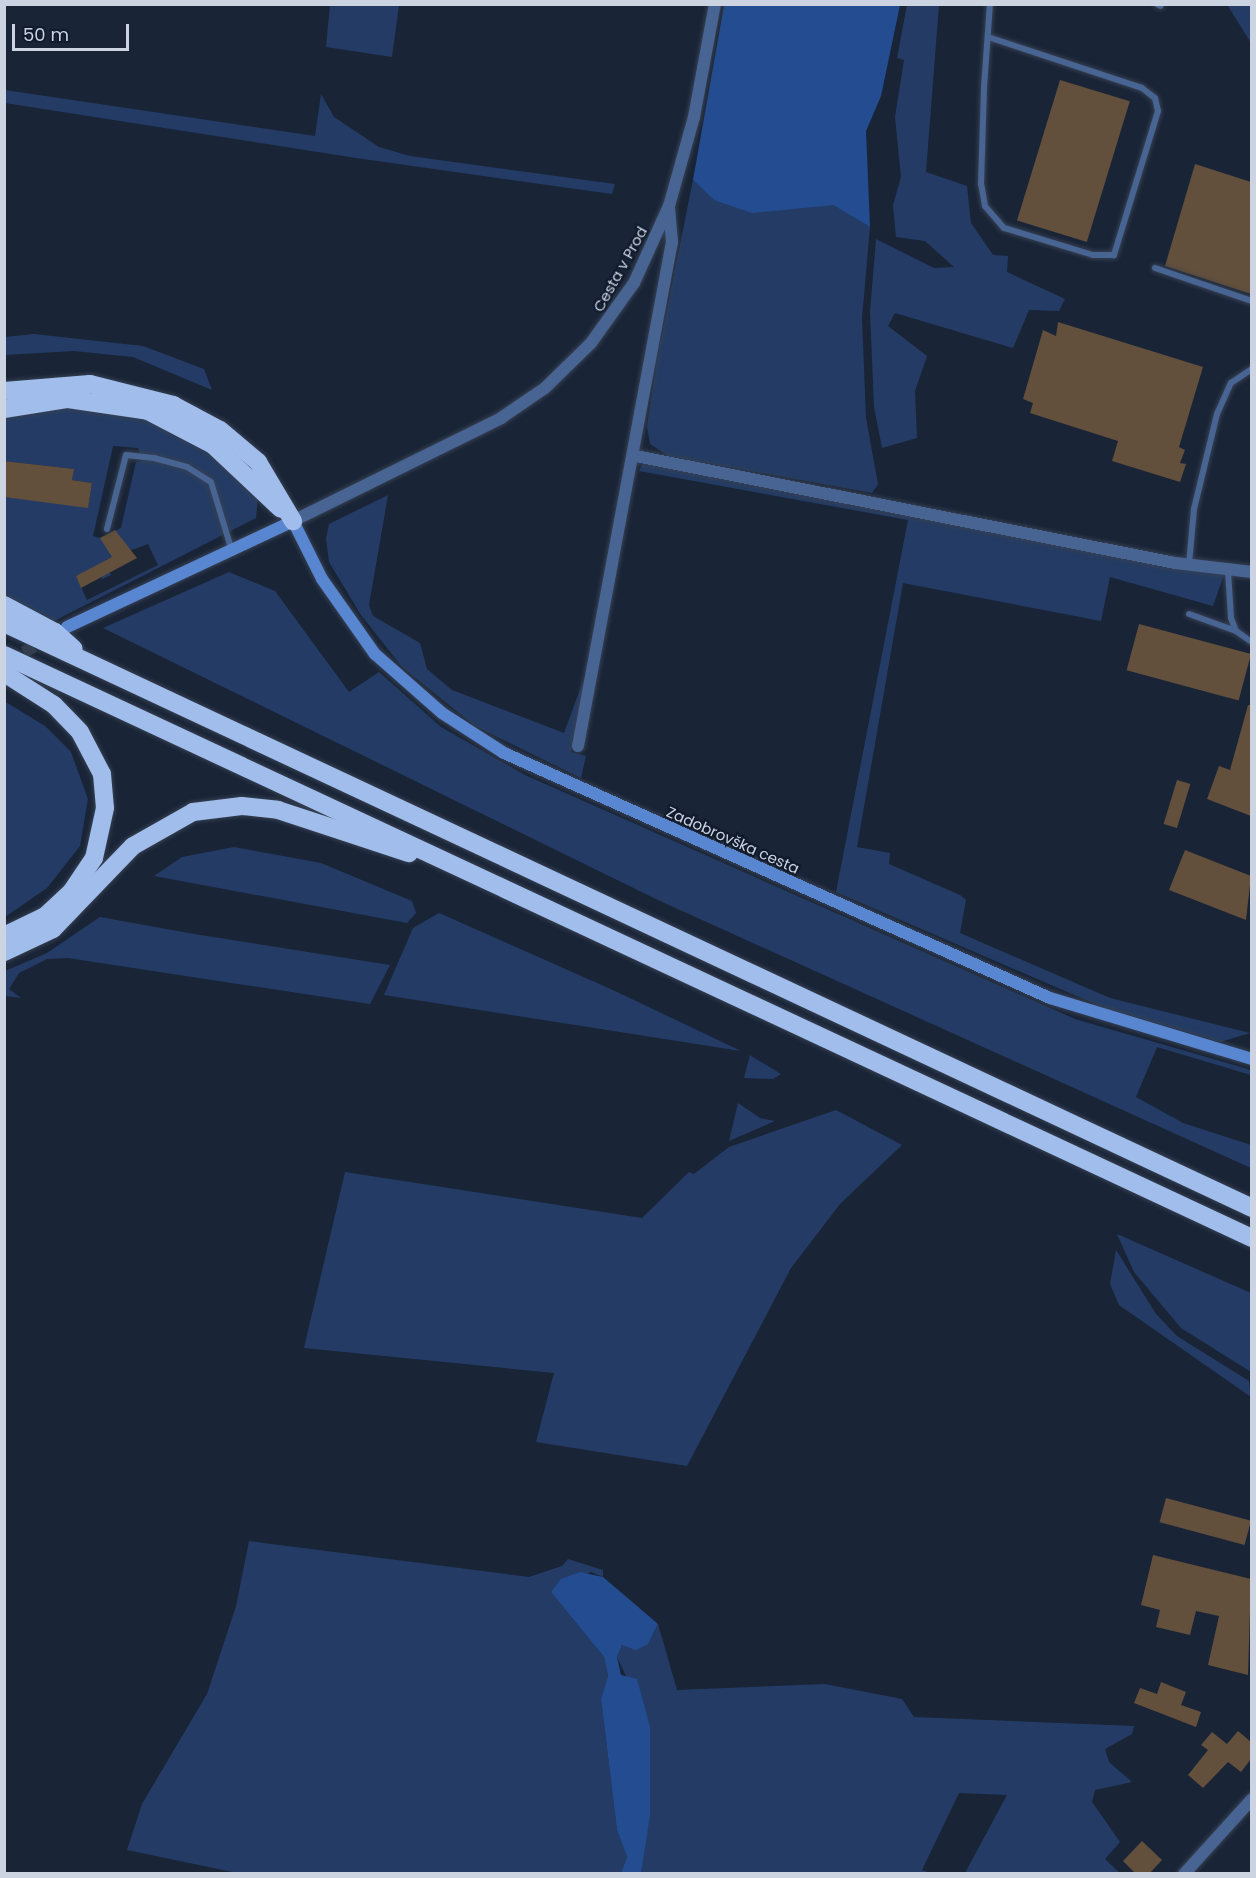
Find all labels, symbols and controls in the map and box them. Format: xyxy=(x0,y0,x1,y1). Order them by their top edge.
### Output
scale bar xyxy=(15,12,132,50)
text: 50 m xyxy=(23,22,69,47)
street label: Cesta v Prod xyxy=(589,223,651,315)
street label: Zadobrovška cesta xyxy=(664,803,802,877)

